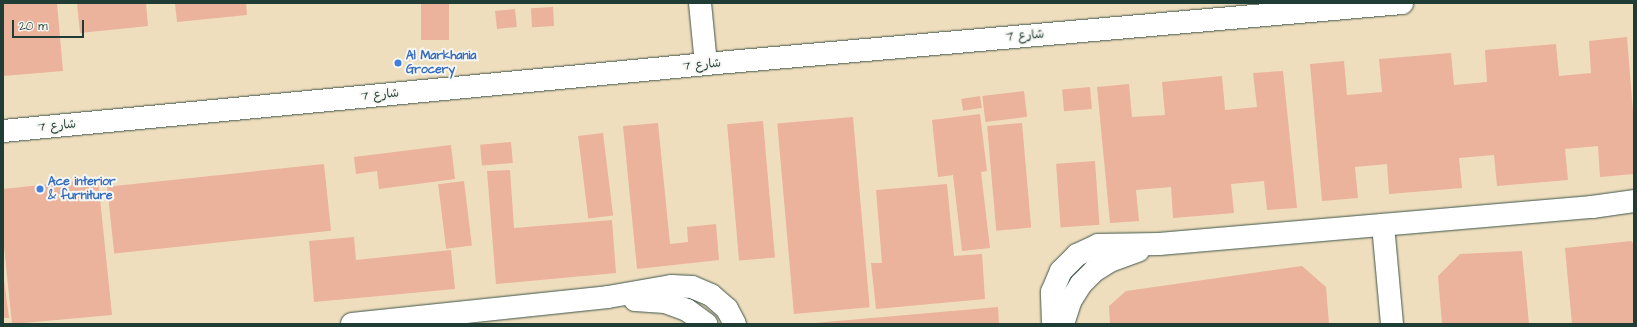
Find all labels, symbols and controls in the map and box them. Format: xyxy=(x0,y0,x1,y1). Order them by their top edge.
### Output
scale bar xyxy=(14,12,86,38)
text: 20 m xyxy=(19,18,48,35)
street label: شارع 7 xyxy=(1005,27,1045,45)
place label: Al Markhania Grocery xyxy=(406,49,476,77)
street label: شارع 7 xyxy=(682,56,722,74)
marker: Al Markhania Grocery xyxy=(393,58,403,68)
street label: شارع 7 xyxy=(360,86,400,104)
street label: شارع 7 xyxy=(37,117,77,135)
place label: Ace interior & furniture xyxy=(48,175,116,203)
marker: Ace interior & furniture xyxy=(35,184,45,194)

